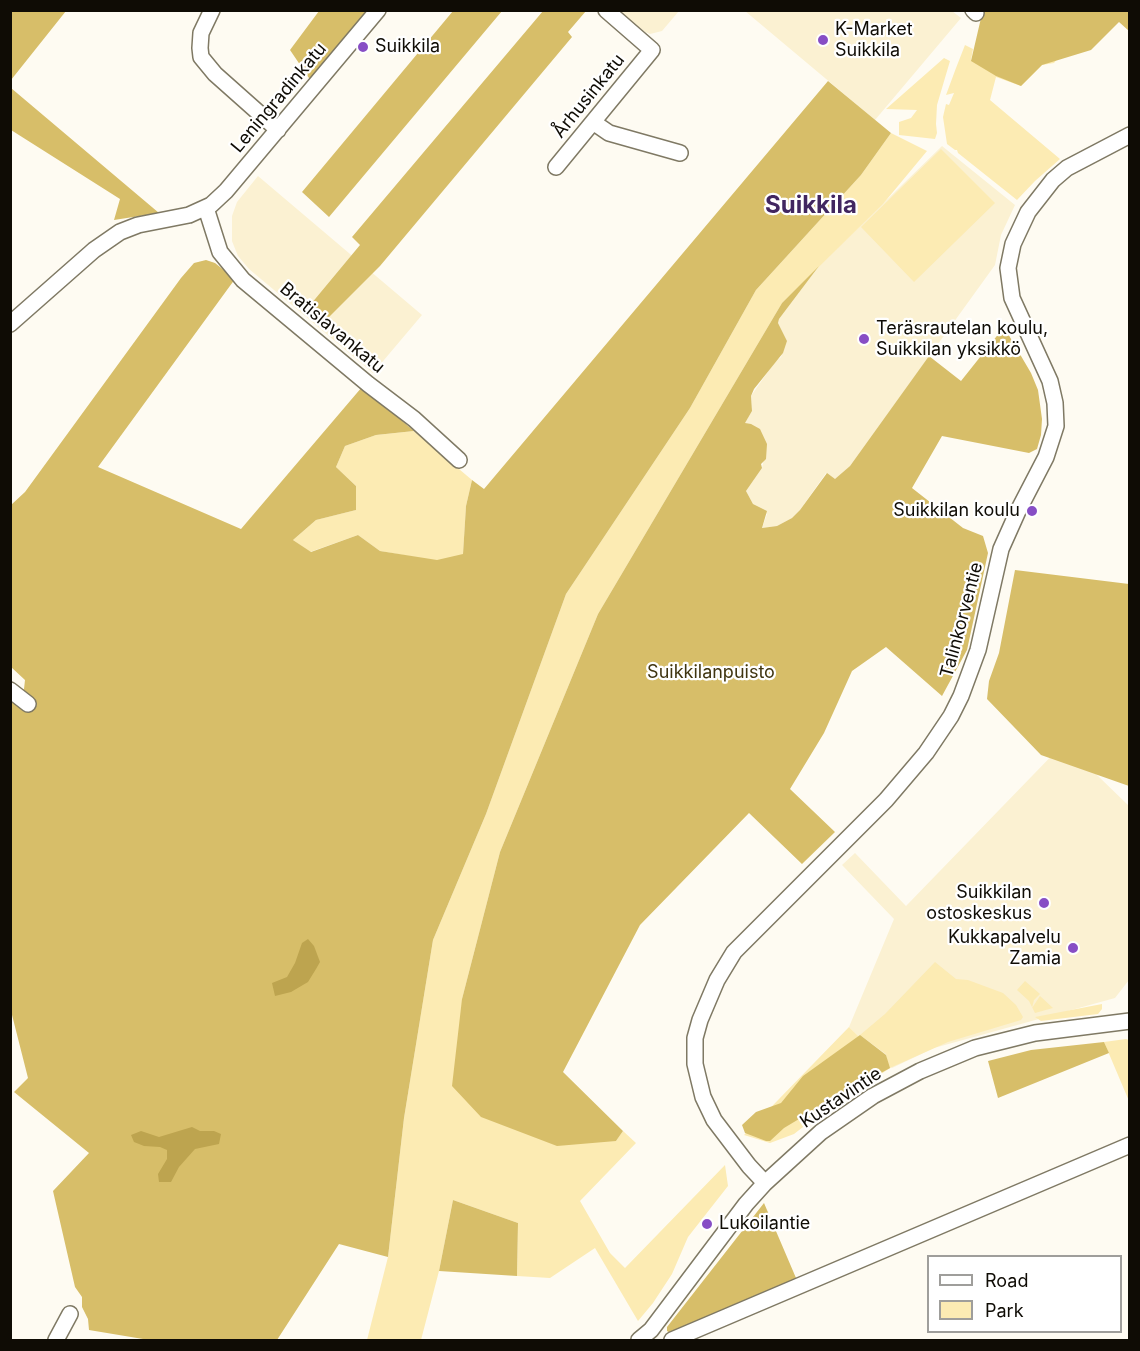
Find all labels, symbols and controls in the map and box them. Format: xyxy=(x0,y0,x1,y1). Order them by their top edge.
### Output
place label: K-Market Suikkila xyxy=(835,19,913,62)
marker: K-Market Suikkila xyxy=(816,33,830,47)
place label: Suikkila xyxy=(375,36,440,58)
street label: Leningradinkatu xyxy=(227,39,331,157)
marker: Suikkila xyxy=(356,40,370,54)
street label: Århusinkatu xyxy=(549,50,629,142)
district label: Suikkila xyxy=(765,192,857,220)
street label: Bratislavankatu xyxy=(275,278,389,378)
place label: Teräsrautelan koulu, Suikkilan yksikkö xyxy=(876,318,1048,360)
marker: Teräsrautelan koulu, Suikkilan yksikkö xyxy=(857,332,871,346)
place label: Suikkilan koulu xyxy=(893,500,1020,522)
marker: Suikkilan koulu xyxy=(1025,504,1039,518)
street label: Talinkorventie xyxy=(936,560,988,680)
park label: Suikkilanpuisto xyxy=(647,662,775,684)
place label: Suikkilan ostoskeskus xyxy=(926,882,1032,924)
marker: Suikkilan ostoskeskus xyxy=(1037,896,1051,910)
place label: Kukkapalvelu Zamia xyxy=(948,927,1061,970)
marker: Kukkapalvelu Zamia xyxy=(1066,941,1080,955)
street label: Kustavintie xyxy=(796,1063,886,1133)
place label: Lukoilantie xyxy=(719,1213,810,1235)
marker: Lukoilantie xyxy=(700,1217,714,1231)
legend xyxy=(927,1255,1122,1333)
text: Road xyxy=(985,1270,1028,1291)
text: Park xyxy=(985,1300,1024,1321)

